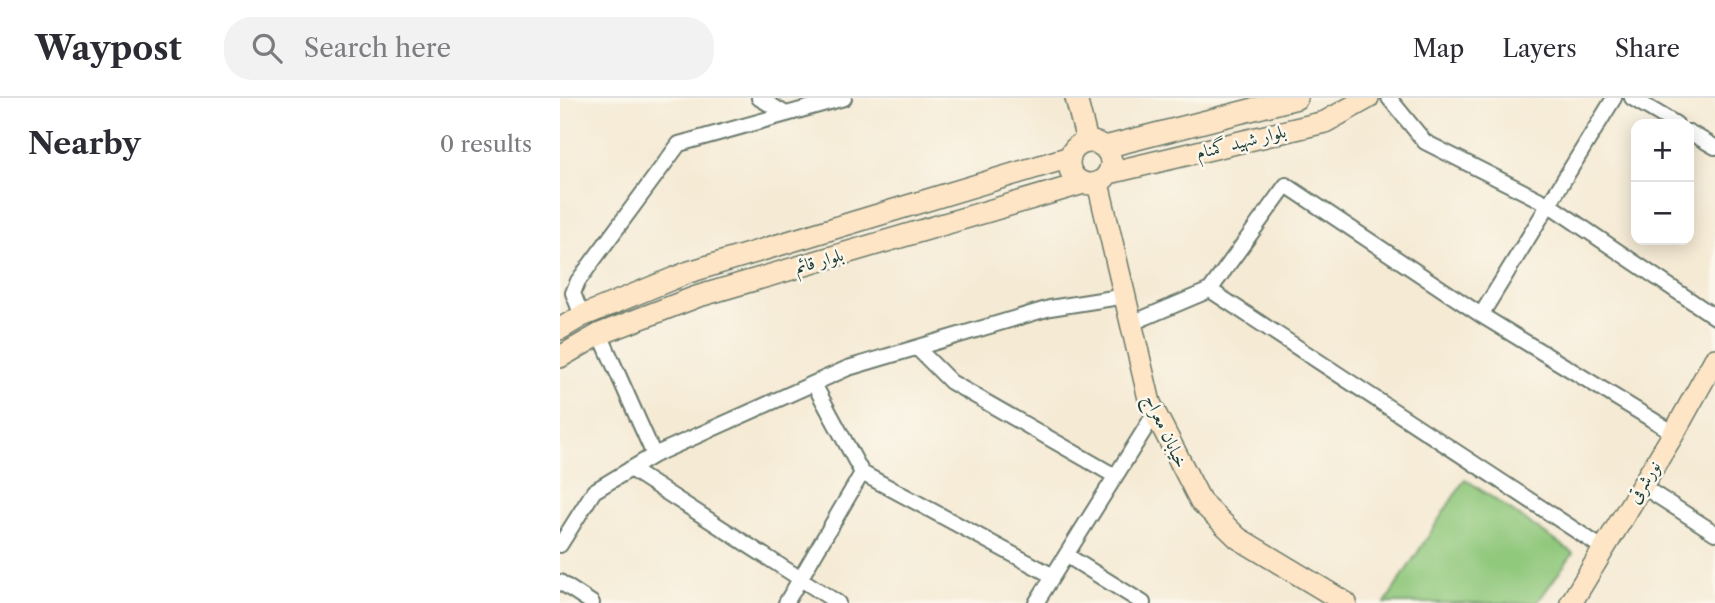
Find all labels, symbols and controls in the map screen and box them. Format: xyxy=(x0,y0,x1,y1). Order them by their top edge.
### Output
search box xyxy=(224,17,714,80)
text: Waypost xyxy=(35,28,182,69)
icon: search xyxy=(248,29,286,67)
text: Search here xyxy=(304,32,451,64)
text: Map xyxy=(1413,34,1464,63)
text: Layers xyxy=(1502,34,1577,63)
text: Share xyxy=(1615,34,1680,63)
map controls xyxy=(1631,119,1694,245)
button: + xyxy=(1631,119,1694,182)
street label: بلوار شهید گمنام xyxy=(1194,120,1290,169)
text: Nearby xyxy=(28,125,141,162)
text: 0 results xyxy=(440,130,532,158)
button: − xyxy=(1631,182,1694,245)
street label: بلوار قائم xyxy=(792,244,847,283)
street label: خیابان معراج xyxy=(1135,391,1193,473)
street label: نورشرقی xyxy=(1623,457,1666,508)

